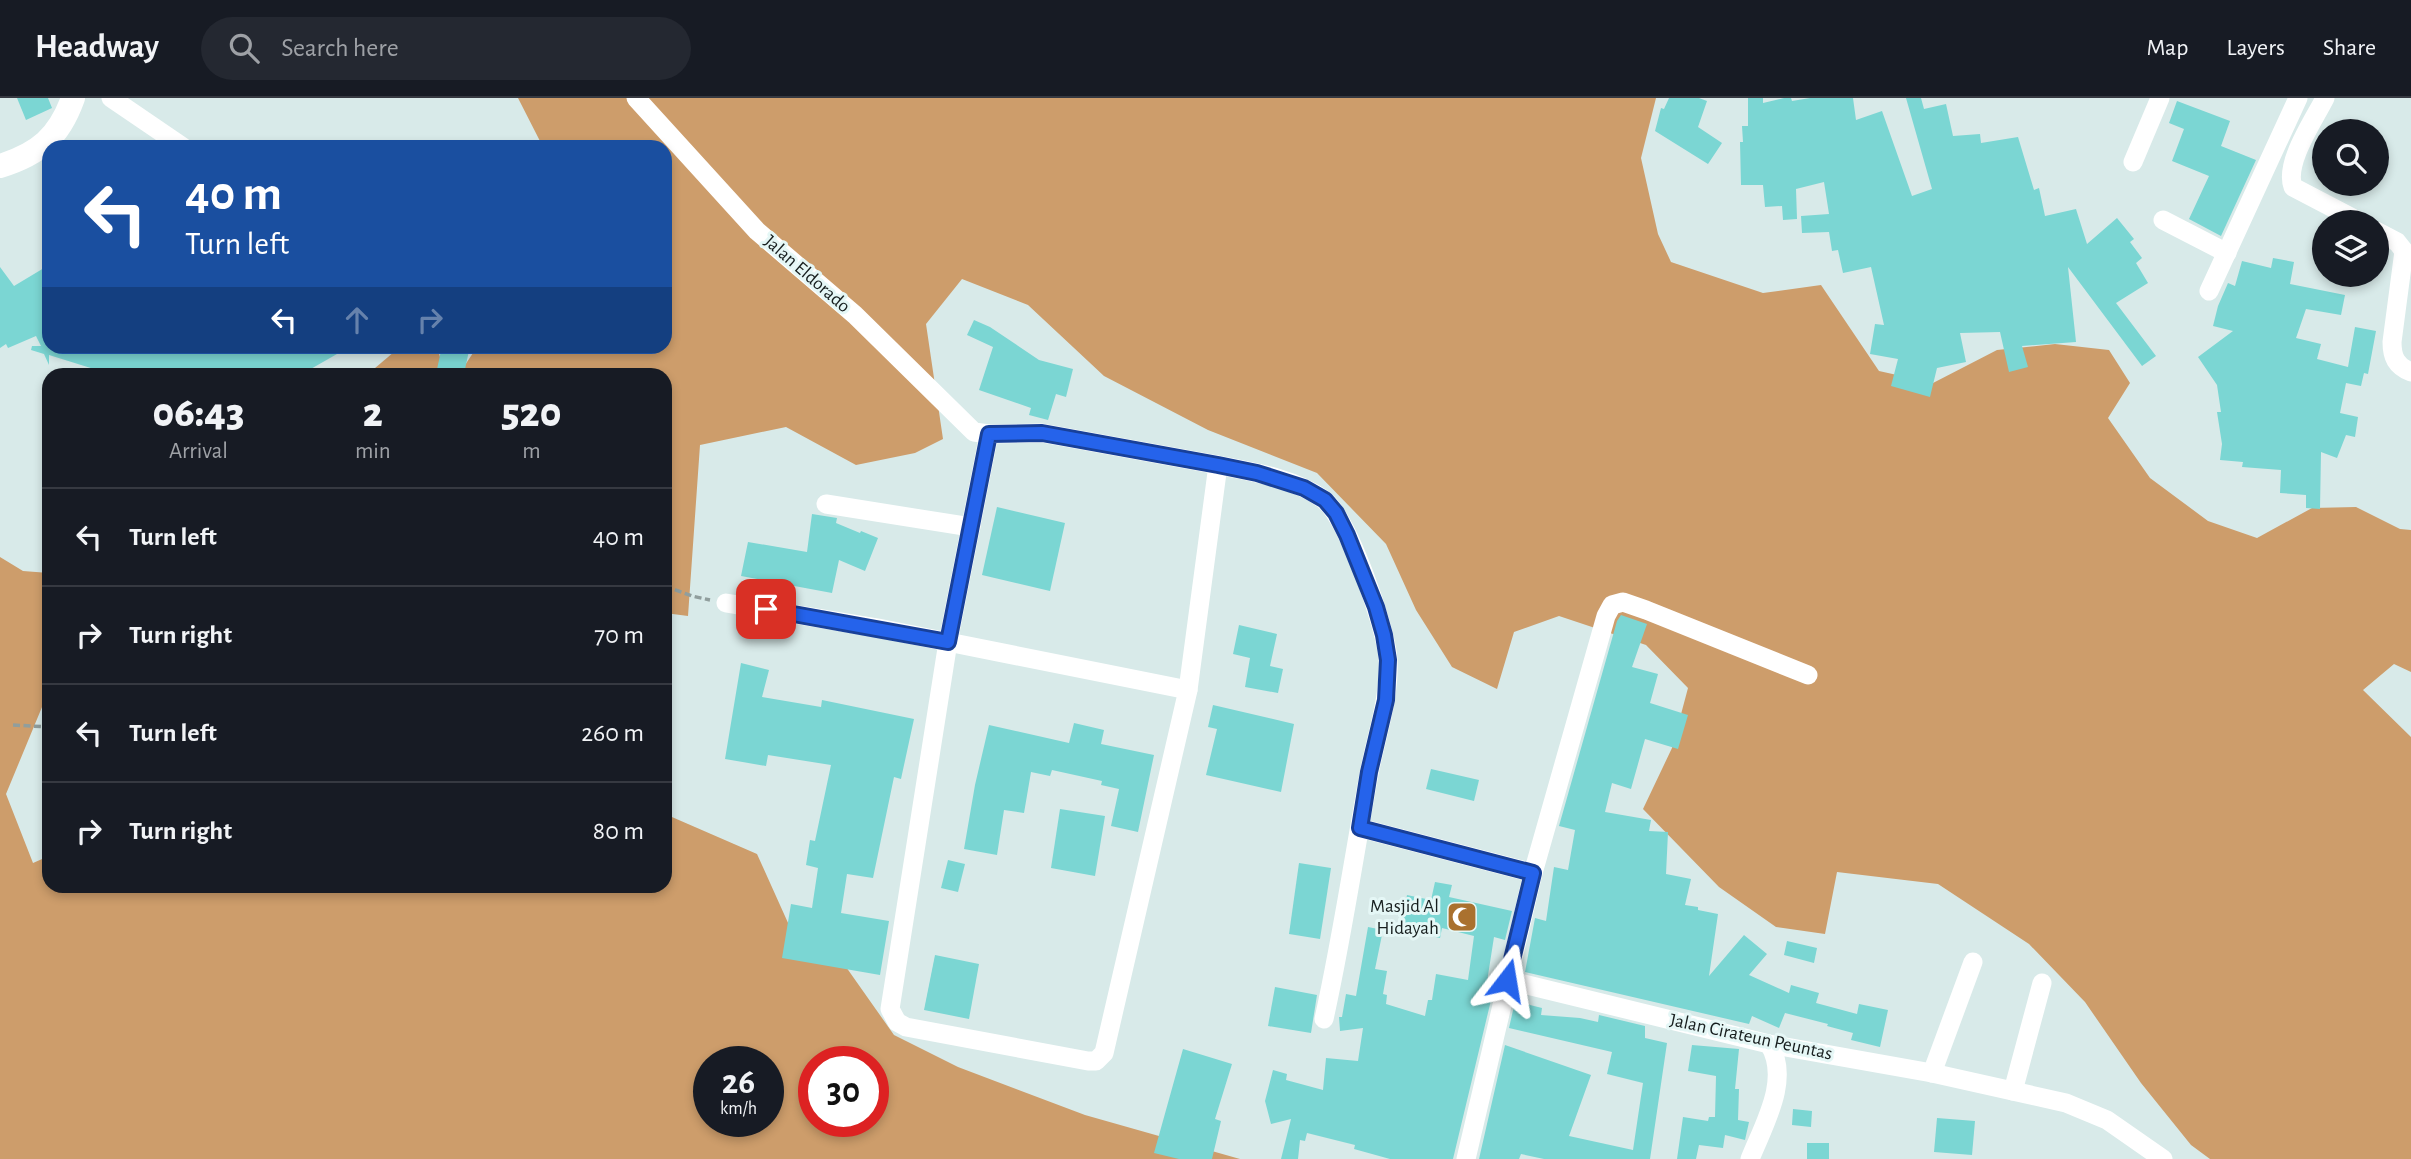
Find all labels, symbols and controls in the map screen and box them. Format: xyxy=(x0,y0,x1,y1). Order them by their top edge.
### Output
search box xyxy=(201,17,691,80)
icon: search xyxy=(225,29,263,67)
text: Headway xyxy=(35,31,159,64)
text: Search here xyxy=(281,35,399,61)
text: Map xyxy=(2146,36,2188,60)
text: Layers xyxy=(2226,36,2285,60)
text: Share xyxy=(2323,36,2376,60)
map controls xyxy=(2312,119,2389,287)
button: search xyxy=(2312,119,2389,196)
icon: left xyxy=(70,168,161,259)
text: 40 m xyxy=(185,170,282,219)
button: layers xyxy=(2312,210,2389,287)
text: Turn left xyxy=(185,228,289,260)
street label: Jalan Eldorado xyxy=(760,232,854,316)
icon: left xyxy=(265,301,303,339)
icon: ahead xyxy=(338,301,376,339)
icon: right xyxy=(411,301,449,339)
text: 06:43 xyxy=(152,392,244,434)
text: 2 xyxy=(363,392,383,434)
text: 520 xyxy=(501,392,561,434)
text: Arrival xyxy=(169,440,228,463)
text: min xyxy=(355,440,391,463)
text: m xyxy=(522,440,541,463)
icon: left xyxy=(70,518,108,556)
text: Turn left xyxy=(129,524,217,550)
text: 40 m xyxy=(593,524,644,550)
pin xyxy=(736,579,796,639)
icon: arrive xyxy=(747,590,785,628)
icon: right xyxy=(70,616,108,654)
text: Turn right xyxy=(129,622,232,648)
text: 70 m xyxy=(594,622,644,648)
icon: left xyxy=(70,714,108,752)
text: Turn left xyxy=(129,720,217,746)
text: 260 m xyxy=(581,720,644,746)
icon: right xyxy=(70,812,108,850)
text: Turn right xyxy=(129,818,232,844)
text: 80 m xyxy=(593,818,644,844)
place label: Masjid Al Hidayah xyxy=(1370,897,1439,938)
mosque icon: Masjid Al Hidayah xyxy=(1445,900,1479,934)
position arrow xyxy=(1470,943,1544,1017)
street label: Jalan Cirateun Peuntas xyxy=(1668,1010,1834,1064)
speed limit sign: 30 xyxy=(798,1046,889,1137)
text: 26 xyxy=(722,1065,755,1100)
text: km/h xyxy=(720,1100,757,1118)

